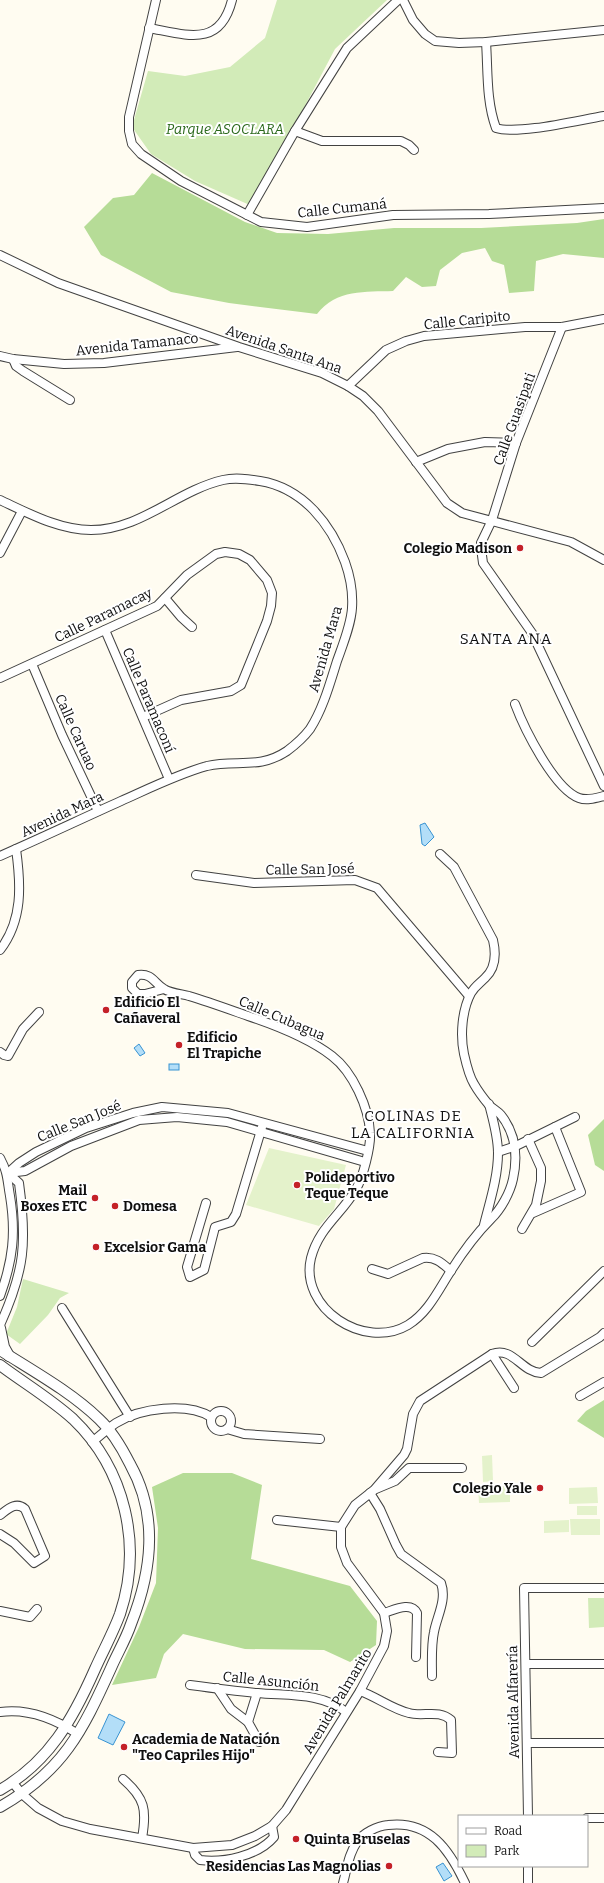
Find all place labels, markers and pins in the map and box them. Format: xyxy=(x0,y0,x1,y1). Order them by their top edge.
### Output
place label: Colegio Madison xyxy=(404,540,512,557)
marker: Colegio Madison xyxy=(515,543,525,553)
place label: Edificio El Cañaveral xyxy=(114,994,181,1027)
marker: Edificio El Cañaveral xyxy=(101,1005,111,1015)
place label: Edificio El Trapiche xyxy=(187,1029,262,1062)
marker: Edificio El Trapiche xyxy=(174,1040,184,1050)
place label: Polideportivo Teque Teque xyxy=(305,1169,395,1202)
marker: Polideportivo Teque Teque xyxy=(292,1180,302,1190)
place label: Mail Boxes ETC xyxy=(21,1182,88,1215)
marker: Mail Boxes ETC xyxy=(90,1193,100,1203)
place label: Domesa xyxy=(123,1198,177,1215)
marker: Domesa xyxy=(110,1201,120,1211)
place label: Excelsior Gama xyxy=(104,1239,206,1256)
marker: Excelsior Gama xyxy=(91,1242,101,1252)
place label: Colegio Yale xyxy=(452,1480,532,1497)
marker: Colegio Yale xyxy=(535,1483,545,1493)
place label: Academia de Natación "Teo Capriles Hijo" xyxy=(132,1731,280,1764)
marker: Academia de Natación "Teo Capriles Hijo" xyxy=(119,1742,129,1752)
place label: Quinta Bruselas xyxy=(304,1831,410,1848)
marker: Quinta Bruselas xyxy=(291,1834,301,1844)
place label: Residencias Las Magnolias xyxy=(206,1858,381,1875)
marker: Residencias Las Magnolias xyxy=(384,1861,394,1871)

